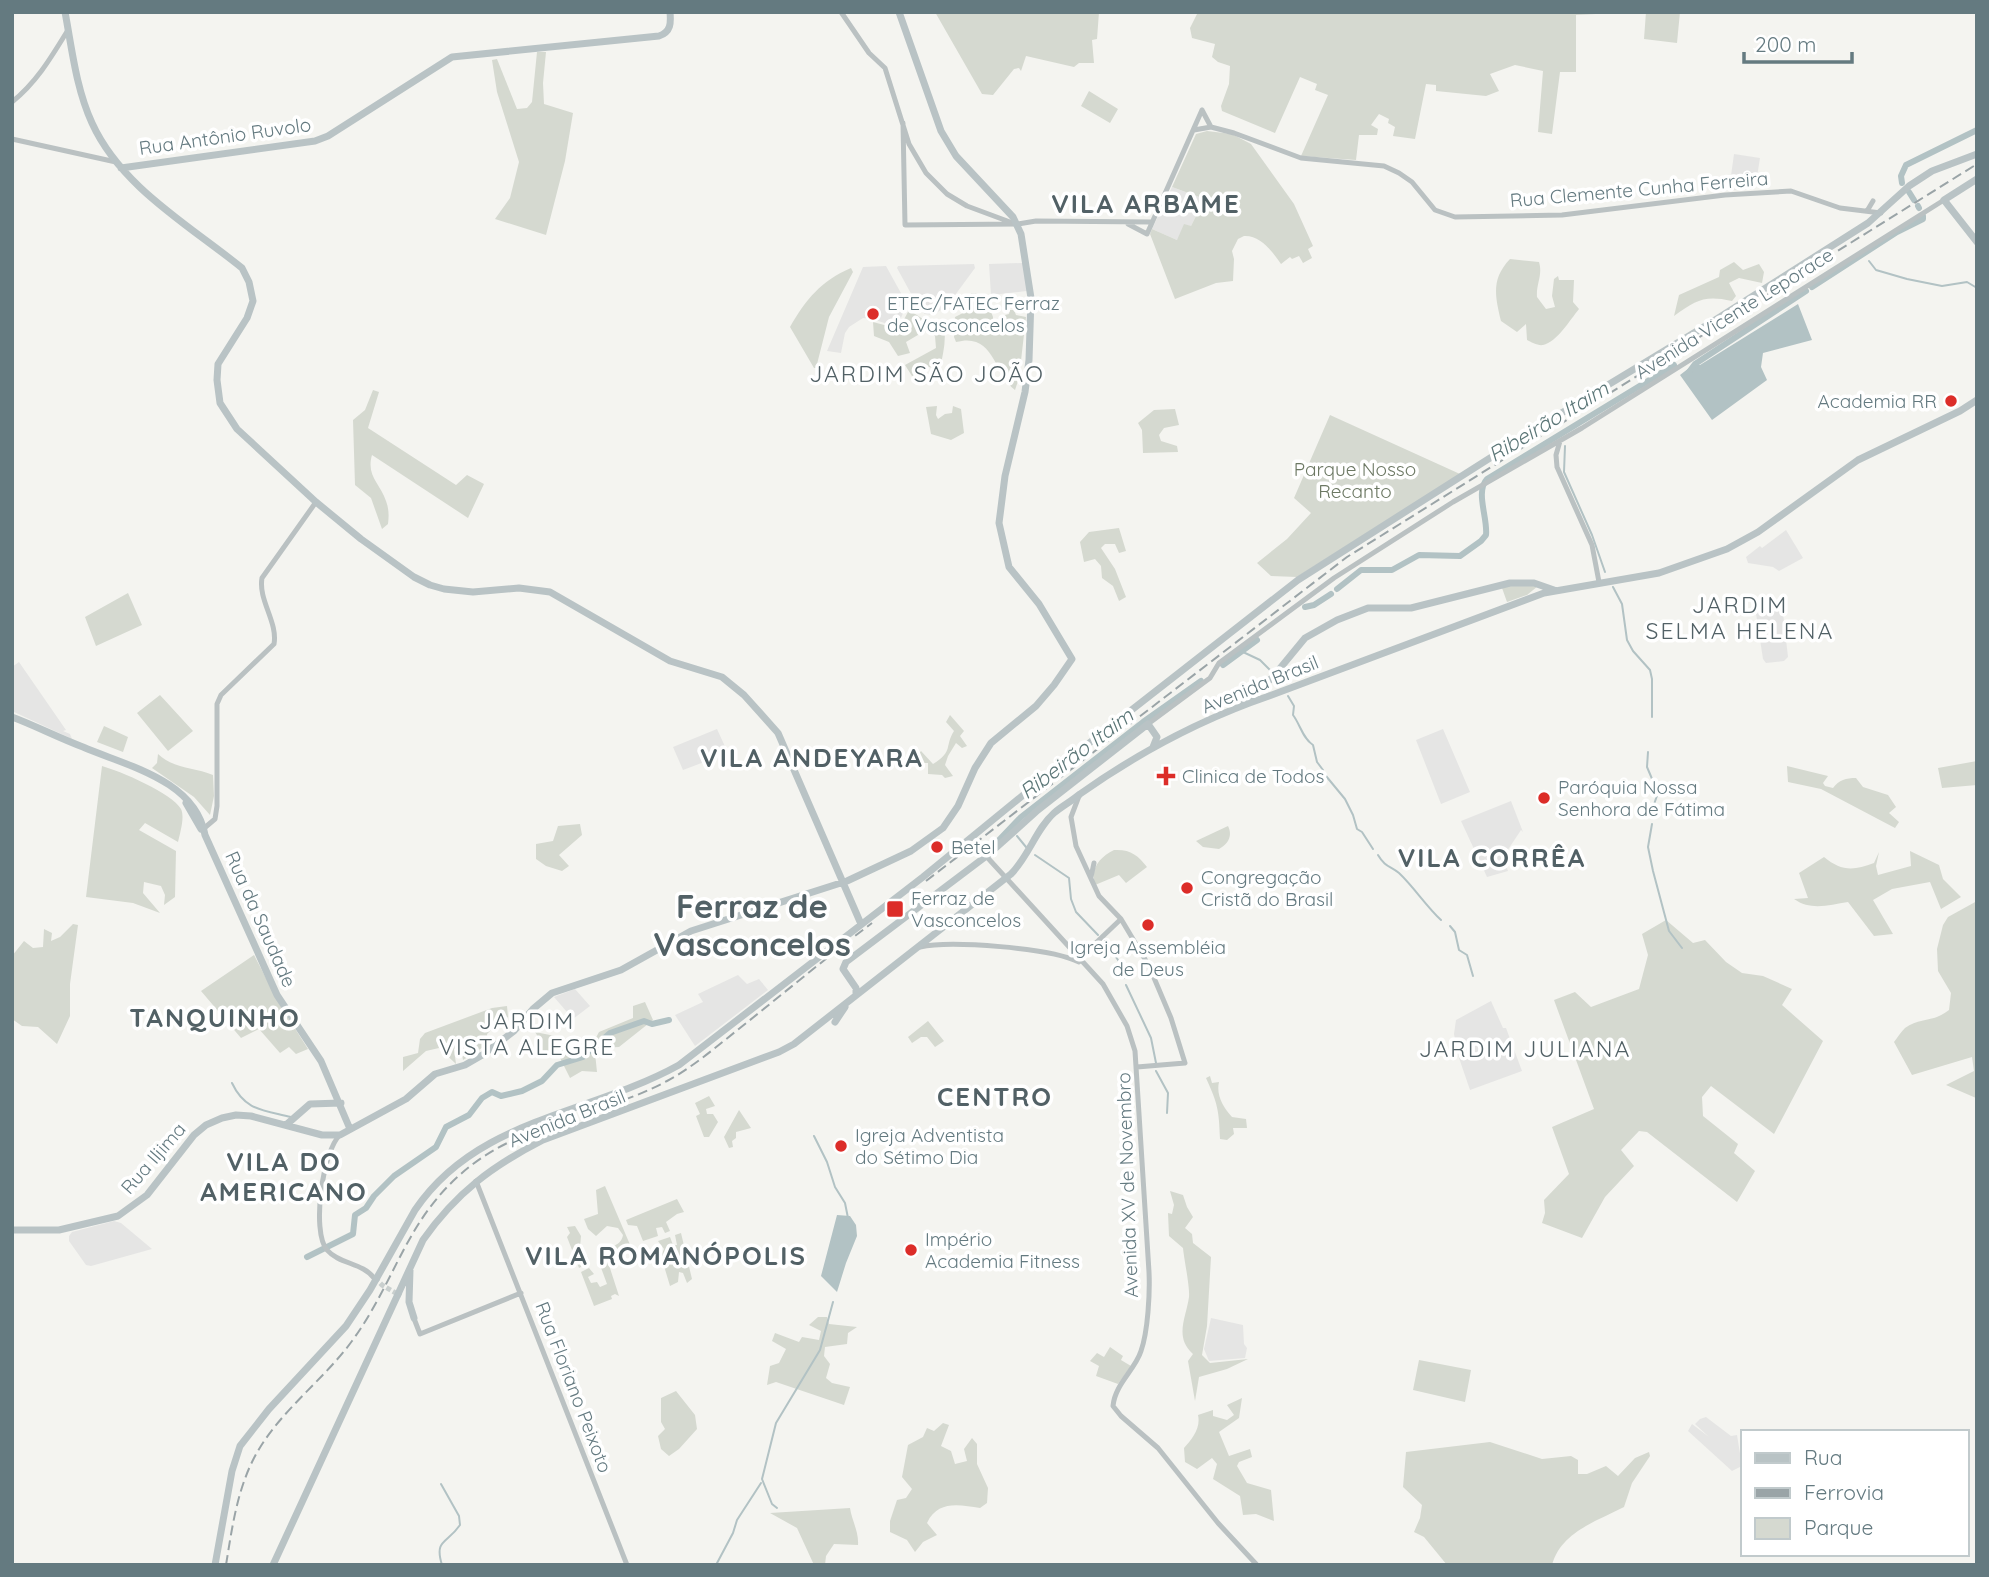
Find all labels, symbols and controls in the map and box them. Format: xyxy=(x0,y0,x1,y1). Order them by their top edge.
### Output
scale bar xyxy=(1744,21,1853,65)
text: 200 m xyxy=(1755,31,1817,57)
street label: Rua Antônio Ruvolo xyxy=(137,112,313,160)
street label: Rua Clemente Cunha Ferreira xyxy=(1509,166,1769,212)
district label: VILA ARBAME xyxy=(1051,187,1241,220)
street label: Avenida Vicente Leporace xyxy=(1630,242,1838,384)
place label: ETEC/FATEC Ferraz de Vasconcelos xyxy=(887,291,1060,337)
marker: ETEC/FATEC Ferraz de Vasconcelos xyxy=(865,306,881,322)
district label: JARDIM SÃO JOÃO xyxy=(809,359,1045,388)
water label: Ribeirão Itaim xyxy=(1483,375,1613,467)
place label: Academia RR xyxy=(1818,389,1937,413)
marker: Academia RR xyxy=(1943,393,1959,409)
park label: Parque Nosso Recanto xyxy=(1294,457,1416,503)
district label: JARDIM SELMA HELENA xyxy=(1646,590,1834,645)
street label: Avenida Brasil xyxy=(1198,650,1322,718)
water label: Ribeirão Itaim xyxy=(1014,701,1139,804)
district label: VILA ANDEYARA xyxy=(700,741,924,774)
place label: Clinica de Todos xyxy=(1182,764,1325,788)
marker: Clinica de Todos xyxy=(1156,766,1176,786)
place label: Paróquia Nossa Senhora de Fátima xyxy=(1558,775,1725,821)
marker: Paróquia Nossa Senhora de Fátima xyxy=(1536,790,1552,806)
place label: Betel xyxy=(951,835,996,859)
marker: Betel xyxy=(929,839,945,855)
district label: VILA CORRÊA xyxy=(1398,841,1586,874)
street label: Rua da Saudade xyxy=(220,847,302,991)
place label: Congregação Cristã do Brasil xyxy=(1201,865,1333,911)
marker: Congregação Cristã do Brasil xyxy=(1179,880,1195,896)
district label: Ferraz de Vasconcelos xyxy=(653,885,851,964)
place label: Ferraz de Vasconcelos xyxy=(911,886,1021,932)
marker: Ferraz de Vasconcelos xyxy=(885,899,905,919)
marker: Igreja Assembléia de Deus xyxy=(1140,917,1156,933)
place label: Igreja Assembléia de Deus xyxy=(1070,935,1226,981)
district label: TANQUINHO xyxy=(129,1001,301,1034)
district label: JARDIM VISTA ALEGRE xyxy=(439,1006,615,1061)
district label: JARDIM JULIANA xyxy=(1419,1034,1631,1063)
street label: Avenida XV de Novembro xyxy=(1111,1072,1143,1298)
district label: CENTRO xyxy=(937,1080,1053,1113)
street label: Avenida Brasil xyxy=(505,1084,629,1152)
street label: Rua Iljima xyxy=(115,1117,191,1199)
place label: Igreja Adventista do Sétimo Dia xyxy=(855,1123,1004,1169)
marker: Igreja Adventista do Sétimo Dia xyxy=(833,1138,849,1154)
district label: VILA DO AMERICANO xyxy=(200,1145,368,1208)
place label: Império Academia Fitness xyxy=(925,1227,1080,1273)
district label: VILA ROMANÓPOLIS xyxy=(525,1239,807,1272)
marker: Império Academia Fitness xyxy=(903,1242,919,1258)
street label: Rua Floriano Peixoto xyxy=(530,1298,618,1476)
legend xyxy=(1741,1430,1968,1556)
text: Rua xyxy=(1804,1444,1843,1470)
text: Ferrovia xyxy=(1804,1479,1884,1505)
text: Parque xyxy=(1804,1514,1873,1540)

